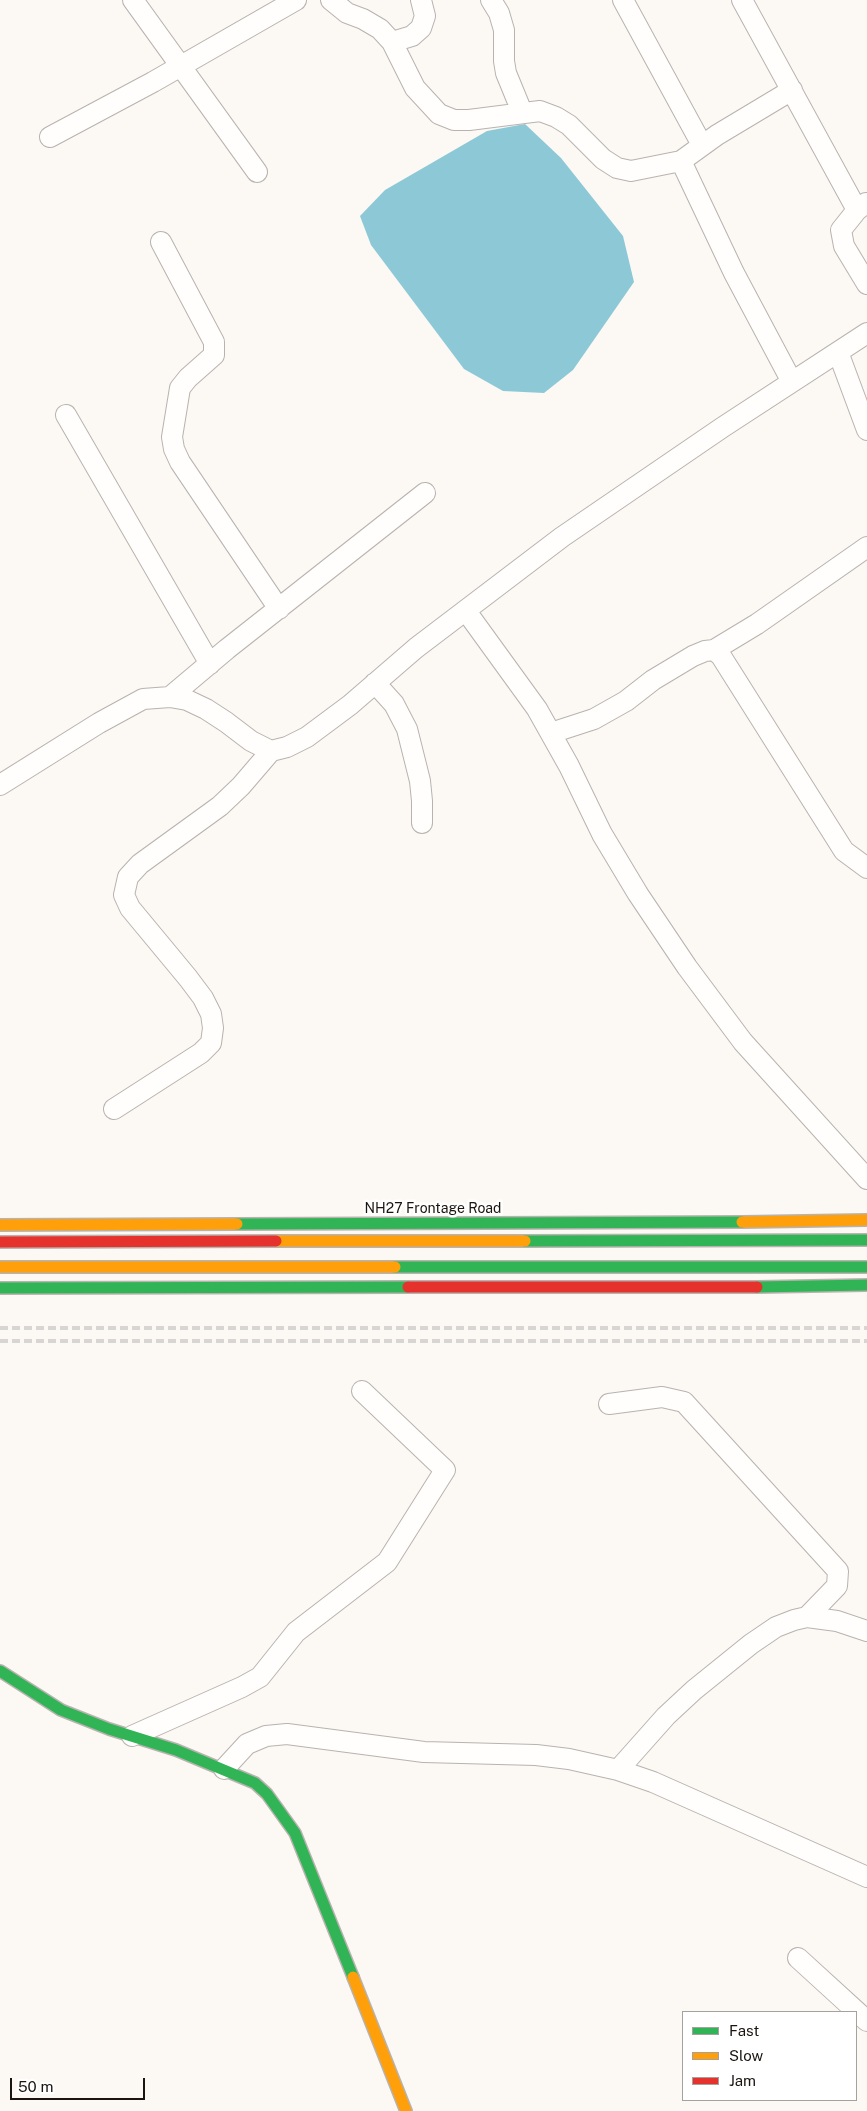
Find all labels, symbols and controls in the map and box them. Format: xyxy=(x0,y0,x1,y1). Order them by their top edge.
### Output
street label: NH27 Frontage Road xyxy=(365,1201,501,1217)
legend xyxy=(682,2011,857,2101)
text: Fast xyxy=(729,2022,759,2039)
text: Slow xyxy=(729,2047,763,2064)
scale bar xyxy=(12,2068,148,2100)
text: Jam xyxy=(729,2072,756,2089)
text: 50 m xyxy=(18,2078,53,2095)

